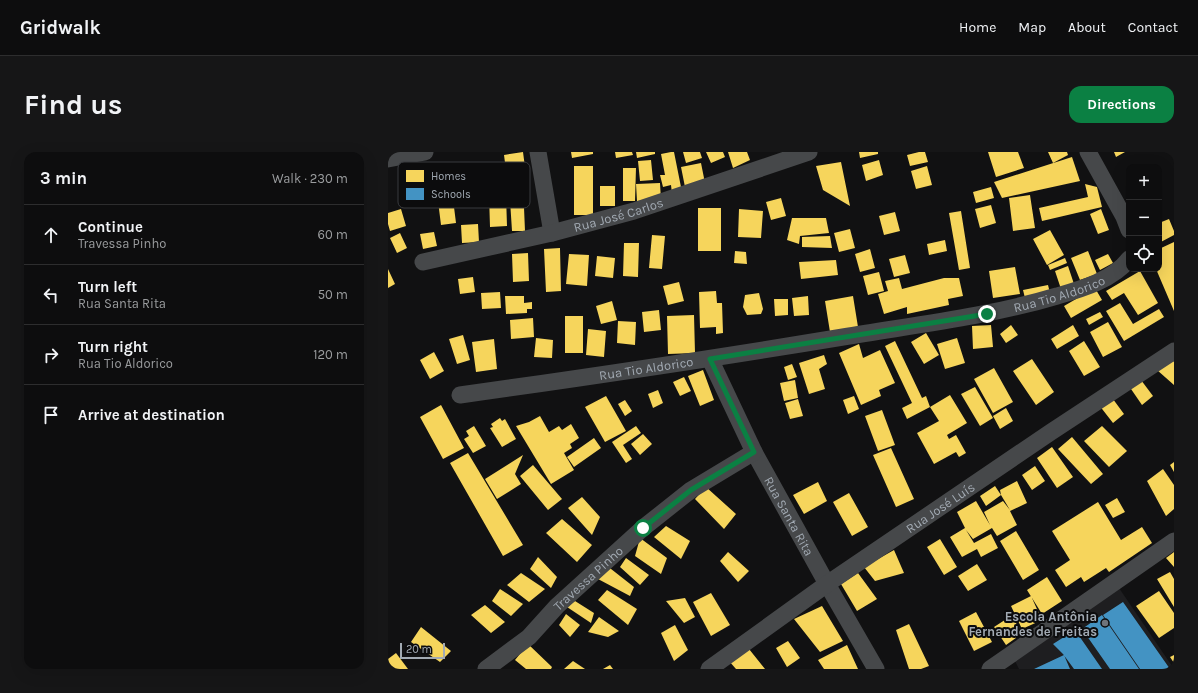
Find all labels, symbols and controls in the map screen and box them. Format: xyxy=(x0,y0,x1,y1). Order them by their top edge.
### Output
text: Gridwalk xyxy=(20,17,101,39)
text: Home xyxy=(959,19,996,36)
text: Map xyxy=(1018,19,1046,36)
text: About xyxy=(1068,19,1106,36)
text: Contact xyxy=(1128,19,1178,36)
button: Directions xyxy=(1069,86,1174,123)
text: Find us xyxy=(24,88,123,121)
legend xyxy=(398,162,530,208)
map controls xyxy=(1126,164,1162,272)
button: + xyxy=(1126,164,1162,200)
text: 3 min xyxy=(40,168,87,188)
text: Homes xyxy=(431,170,466,183)
text: Walk · 230 m xyxy=(272,171,348,186)
text: Schools xyxy=(431,188,471,201)
street label: Rua José Carlos xyxy=(572,195,665,235)
button: − xyxy=(1126,200,1162,236)
text: Continue xyxy=(78,218,143,236)
icon: ahead xyxy=(40,224,62,246)
text: 60 m xyxy=(318,227,348,242)
text: Travessa Pinho xyxy=(78,236,166,251)
button: locate xyxy=(1126,236,1162,272)
street label: Rua Tio Aldorico xyxy=(1012,273,1108,315)
text: Turn left xyxy=(78,278,137,296)
icon: left xyxy=(40,284,62,306)
text: 50 m xyxy=(318,287,348,302)
text: Rua Santa Rita xyxy=(78,296,166,311)
route end xyxy=(978,305,996,323)
text: Turn right xyxy=(78,338,148,356)
icon: right xyxy=(40,344,62,366)
text: 120 m xyxy=(313,347,348,362)
street label: Rua Tio Aldorico xyxy=(598,354,694,383)
text: Rua Tio Aldorico xyxy=(78,356,173,371)
icon: arrive xyxy=(40,404,62,426)
text: Arrive at destination xyxy=(78,406,225,424)
street label: Rua Santa Rita xyxy=(761,474,817,558)
street label: Rua José Luís xyxy=(903,479,978,536)
route start xyxy=(634,519,652,537)
street label: Travessa Pinho xyxy=(550,543,626,614)
place label: Escola Antônia Fernandes de Freitas xyxy=(968,609,1097,639)
marker: Escola Antônia Fernandes de Freitas xyxy=(1100,618,1110,628)
scale bar xyxy=(400,641,445,660)
text: 20 m xyxy=(406,643,432,656)

